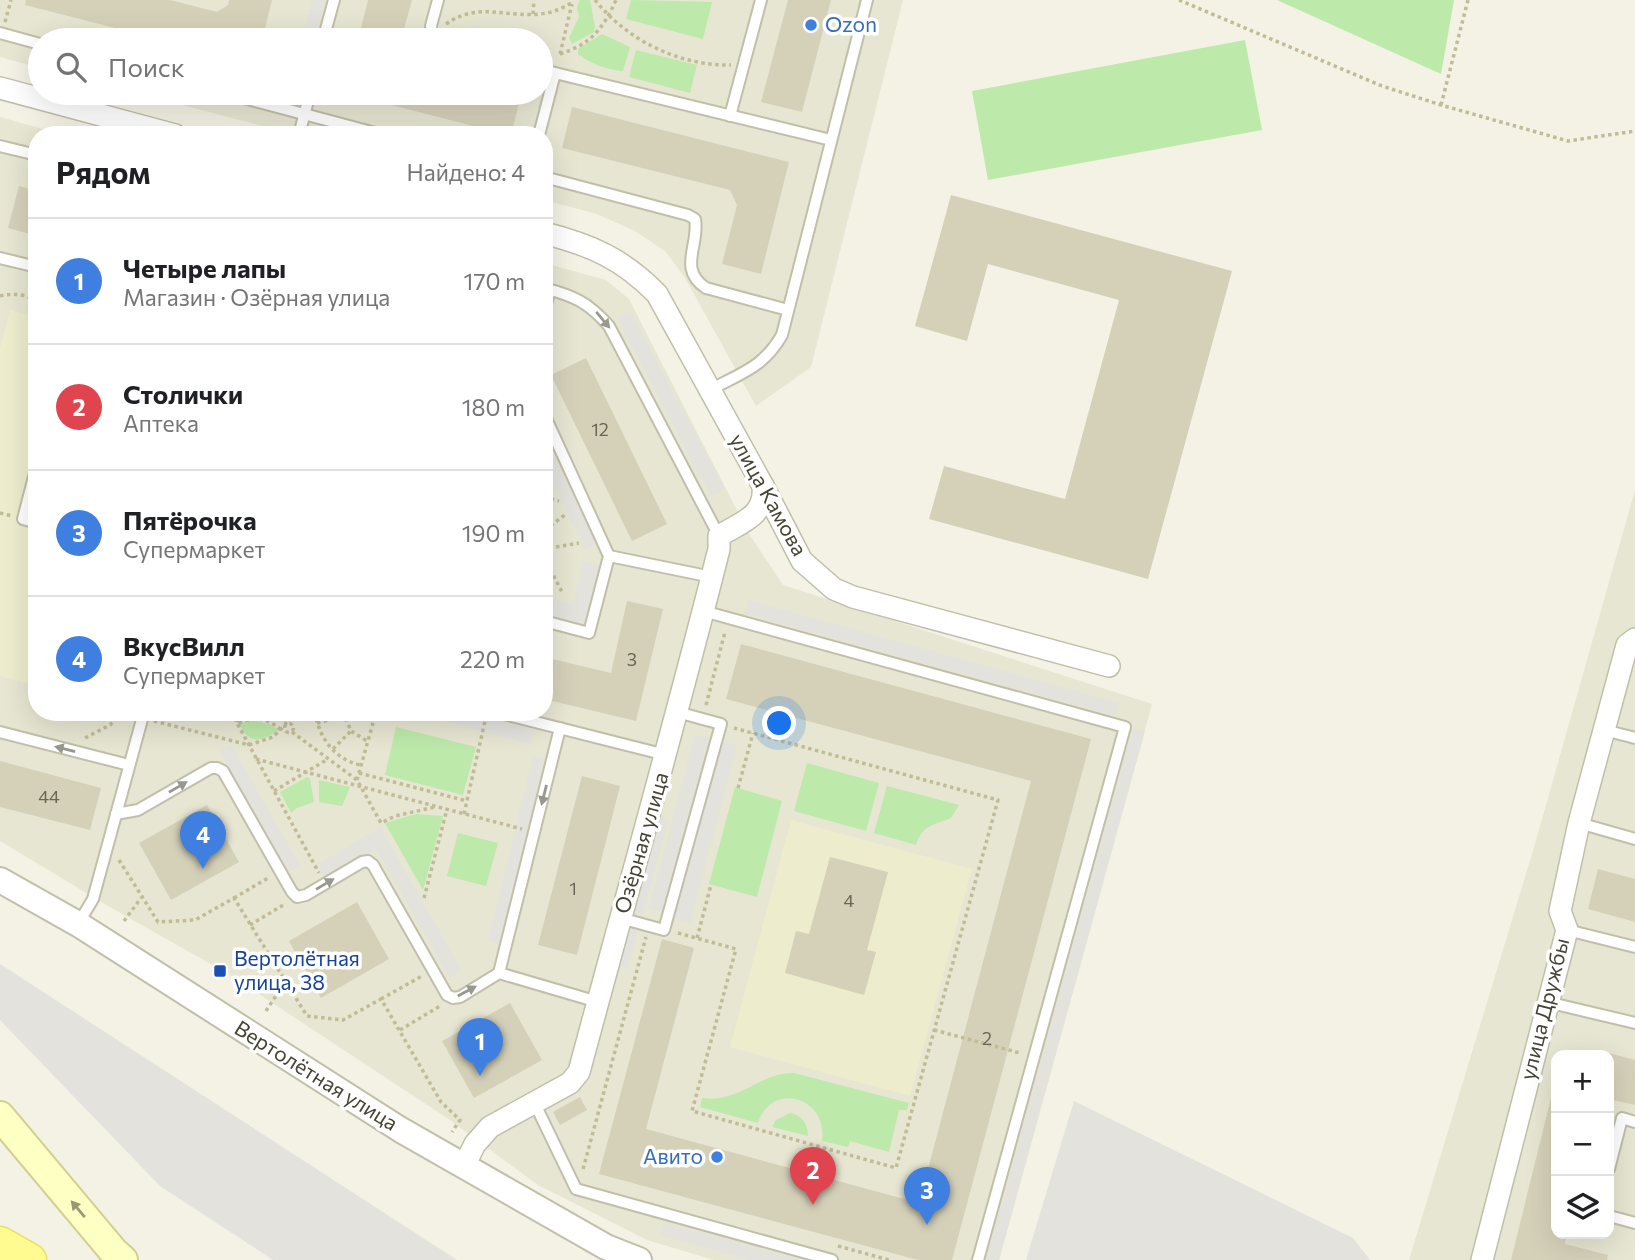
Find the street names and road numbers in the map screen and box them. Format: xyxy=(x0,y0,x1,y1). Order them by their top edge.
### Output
street label: улица Камова xyxy=(725,429,813,560)
street label: Озёрная улица xyxy=(608,769,673,916)
street label: улица Дружбы xyxy=(1514,935,1573,1082)
street label: Вертолётная улица xyxy=(231,1014,403,1135)

